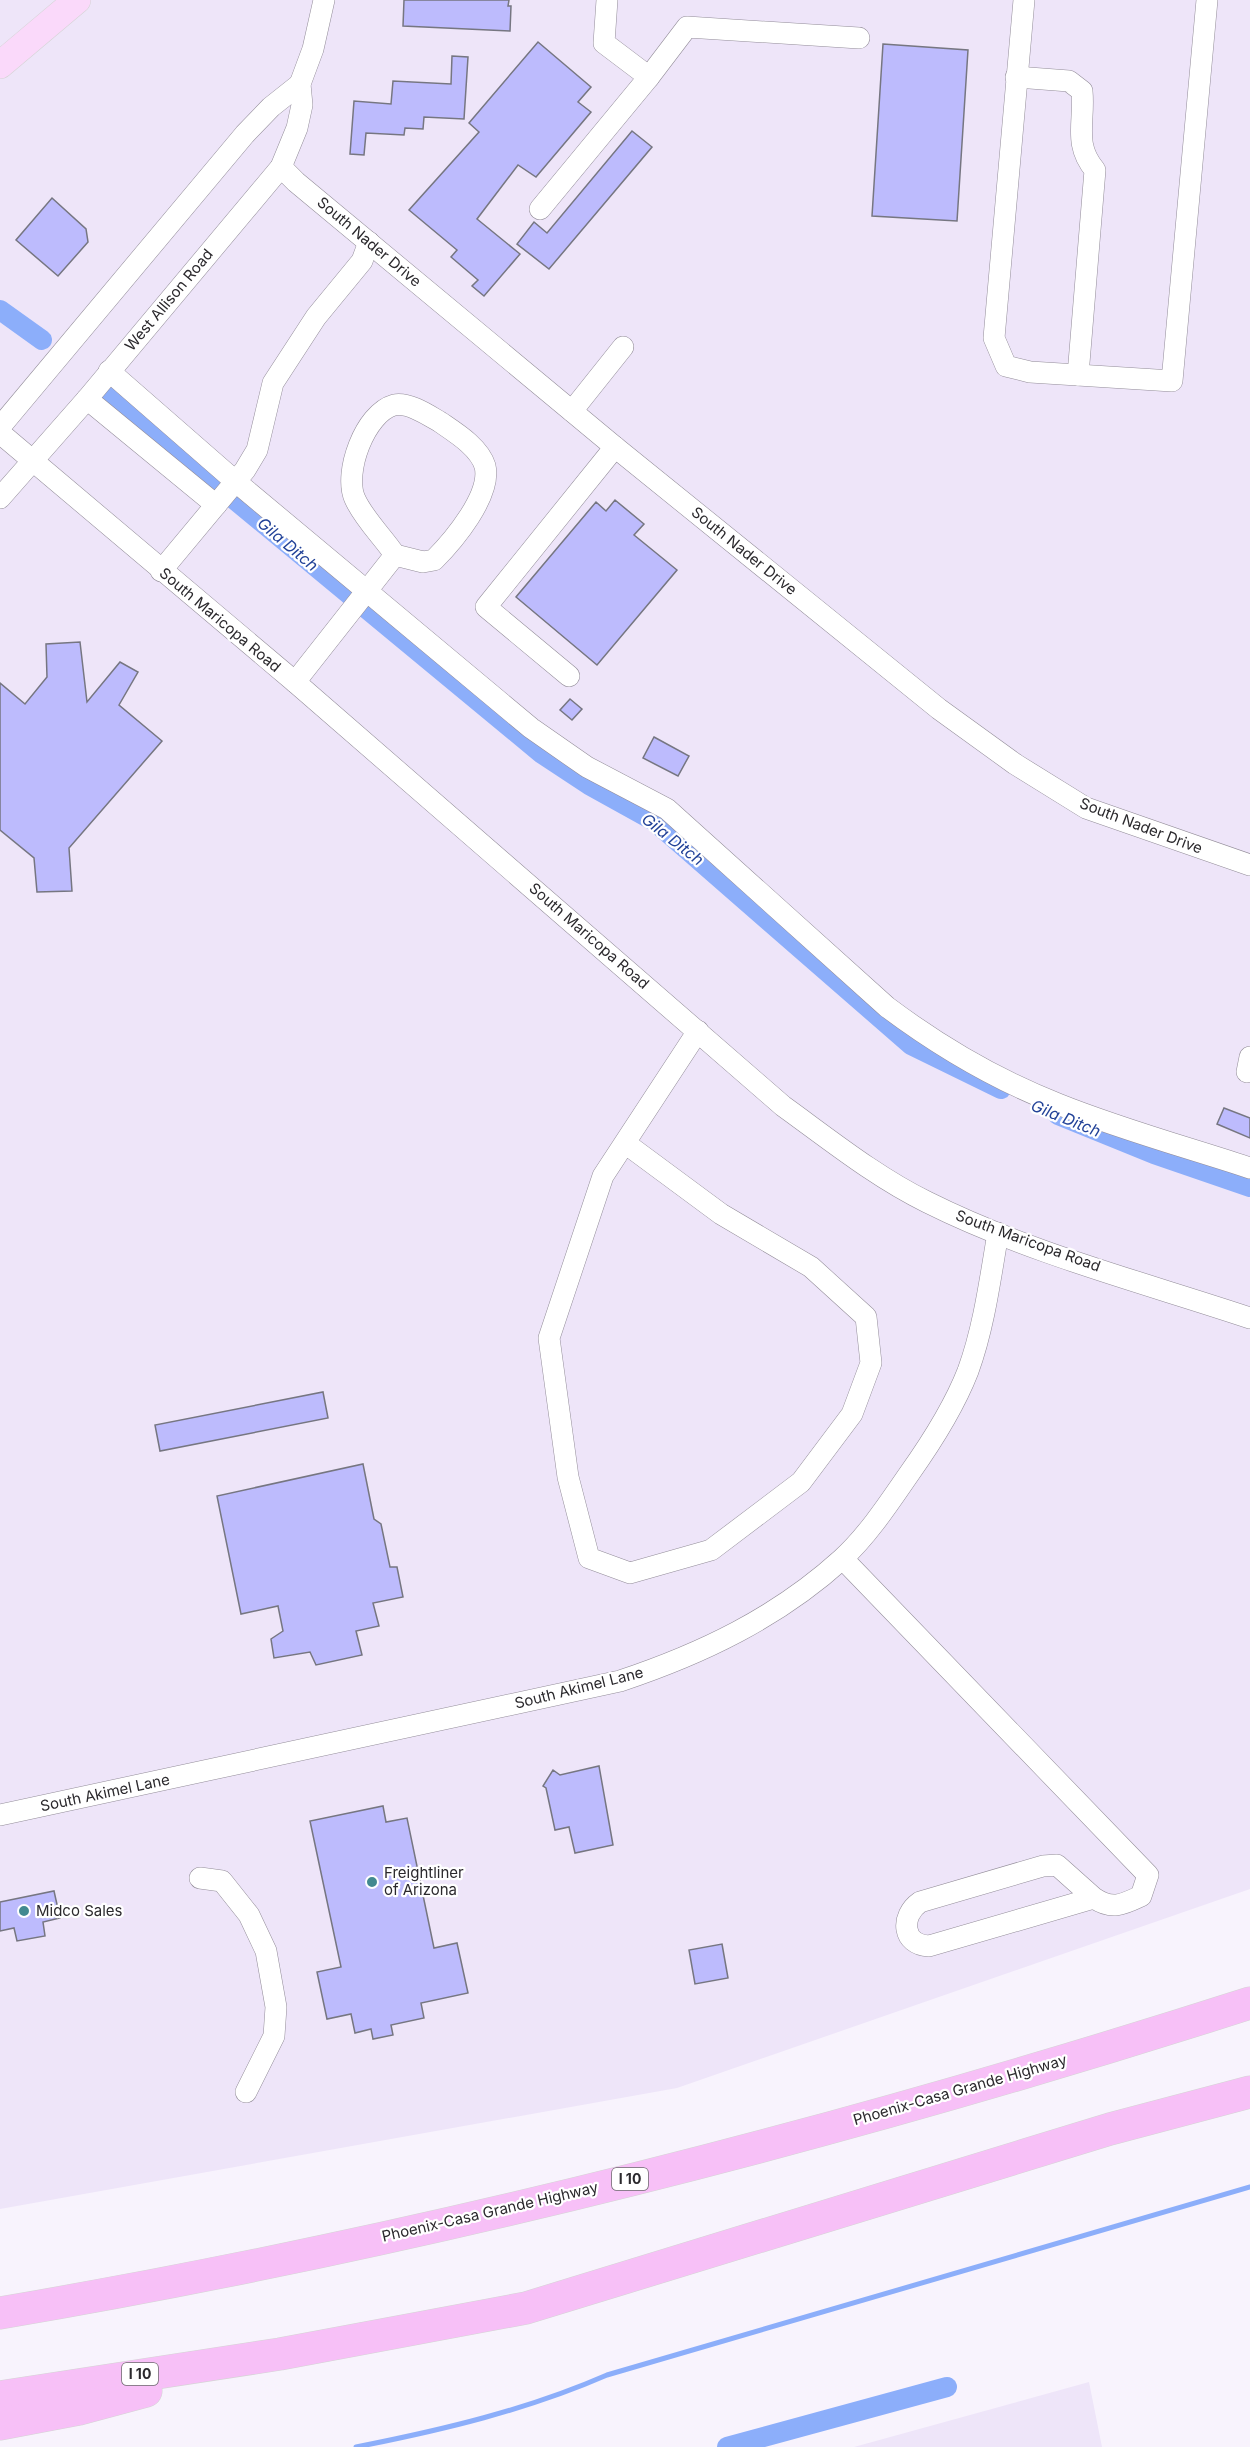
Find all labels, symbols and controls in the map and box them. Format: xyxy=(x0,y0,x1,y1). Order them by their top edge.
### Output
street label: South Nader Drive xyxy=(313,192,425,291)
street label: West Allison Road xyxy=(120,245,217,355)
street label: South Nader Drive xyxy=(688,502,801,599)
water label: Gila Ditch xyxy=(254,513,322,575)
street label: South Maricopa Road xyxy=(156,563,285,676)
street label: South Nader Drive xyxy=(1077,793,1205,858)
water label: Gila Ditch xyxy=(638,809,708,869)
street label: South Maricopa Road xyxy=(525,878,653,993)
water label: Gila Ditch xyxy=(1028,1095,1104,1141)
street label: South Maricopa Road xyxy=(953,1205,1103,1276)
street label: South Akimel Lane xyxy=(513,1662,645,1713)
street label: South Akimel Lane xyxy=(38,1770,171,1816)
place label: Freightliner of Arizona xyxy=(384,1863,464,1899)
marker: Freightliner of Arizona xyxy=(365,1875,379,1889)
place label: Midco Sales xyxy=(36,1901,123,1920)
marker: Midco Sales xyxy=(17,1904,31,1918)
street label: Phoenix-Casa Grande Highway xyxy=(851,2050,1069,2129)
road number: I 10 xyxy=(612,2168,648,2190)
street label: Phoenix-Casa Grande Highway xyxy=(380,2177,600,2246)
road number: I 10 xyxy=(122,2363,158,2385)

